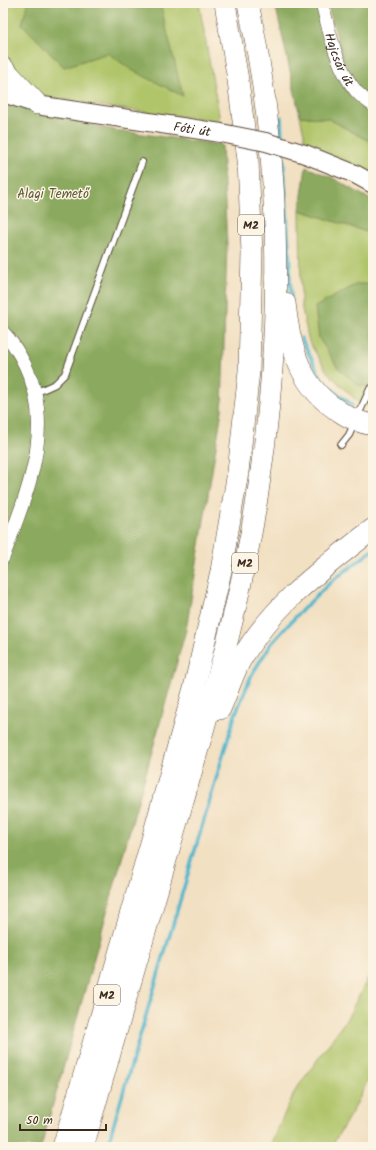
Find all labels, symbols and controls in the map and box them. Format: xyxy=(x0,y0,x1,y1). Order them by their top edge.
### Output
street label: Hajcsár út xyxy=(318,30,359,92)
street label: Fóti út xyxy=(172,117,213,143)
park label: Alagi Temető xyxy=(17,184,90,205)
road number: M2 xyxy=(238,215,264,235)
road number: M2 xyxy=(232,553,258,573)
road number: M2 xyxy=(94,985,120,1005)
scale bar xyxy=(20,1106,106,1132)
text: 50 m xyxy=(26,1111,53,1130)

